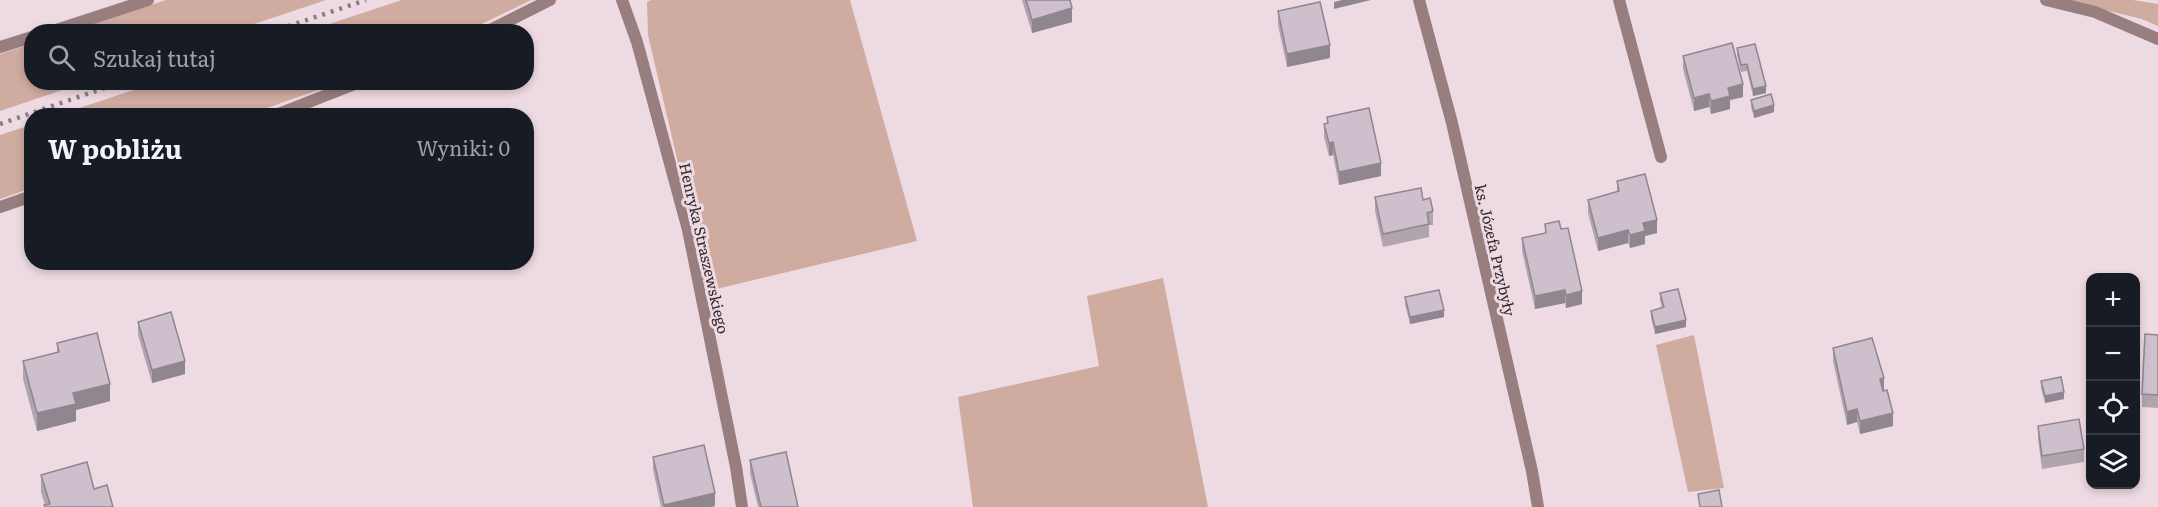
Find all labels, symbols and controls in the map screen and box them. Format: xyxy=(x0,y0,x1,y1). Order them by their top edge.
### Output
search box xyxy=(24,24,534,90)
icon: search xyxy=(45,41,78,74)
text: Szukaj tutaj xyxy=(93,41,216,74)
text: W pobliżu xyxy=(48,128,182,167)
text: Wyniki: 0 xyxy=(416,132,510,162)
street label: Henryka Straszewskiego xyxy=(674,160,736,336)
street label: ks. Józefa Przybyły xyxy=(1470,182,1522,319)
map controls xyxy=(2086,273,2140,489)
button: + xyxy=(2086,273,2140,327)
button: − xyxy=(2086,327,2140,381)
button: locate xyxy=(2086,381,2140,435)
button: layers xyxy=(2086,435,2140,489)

